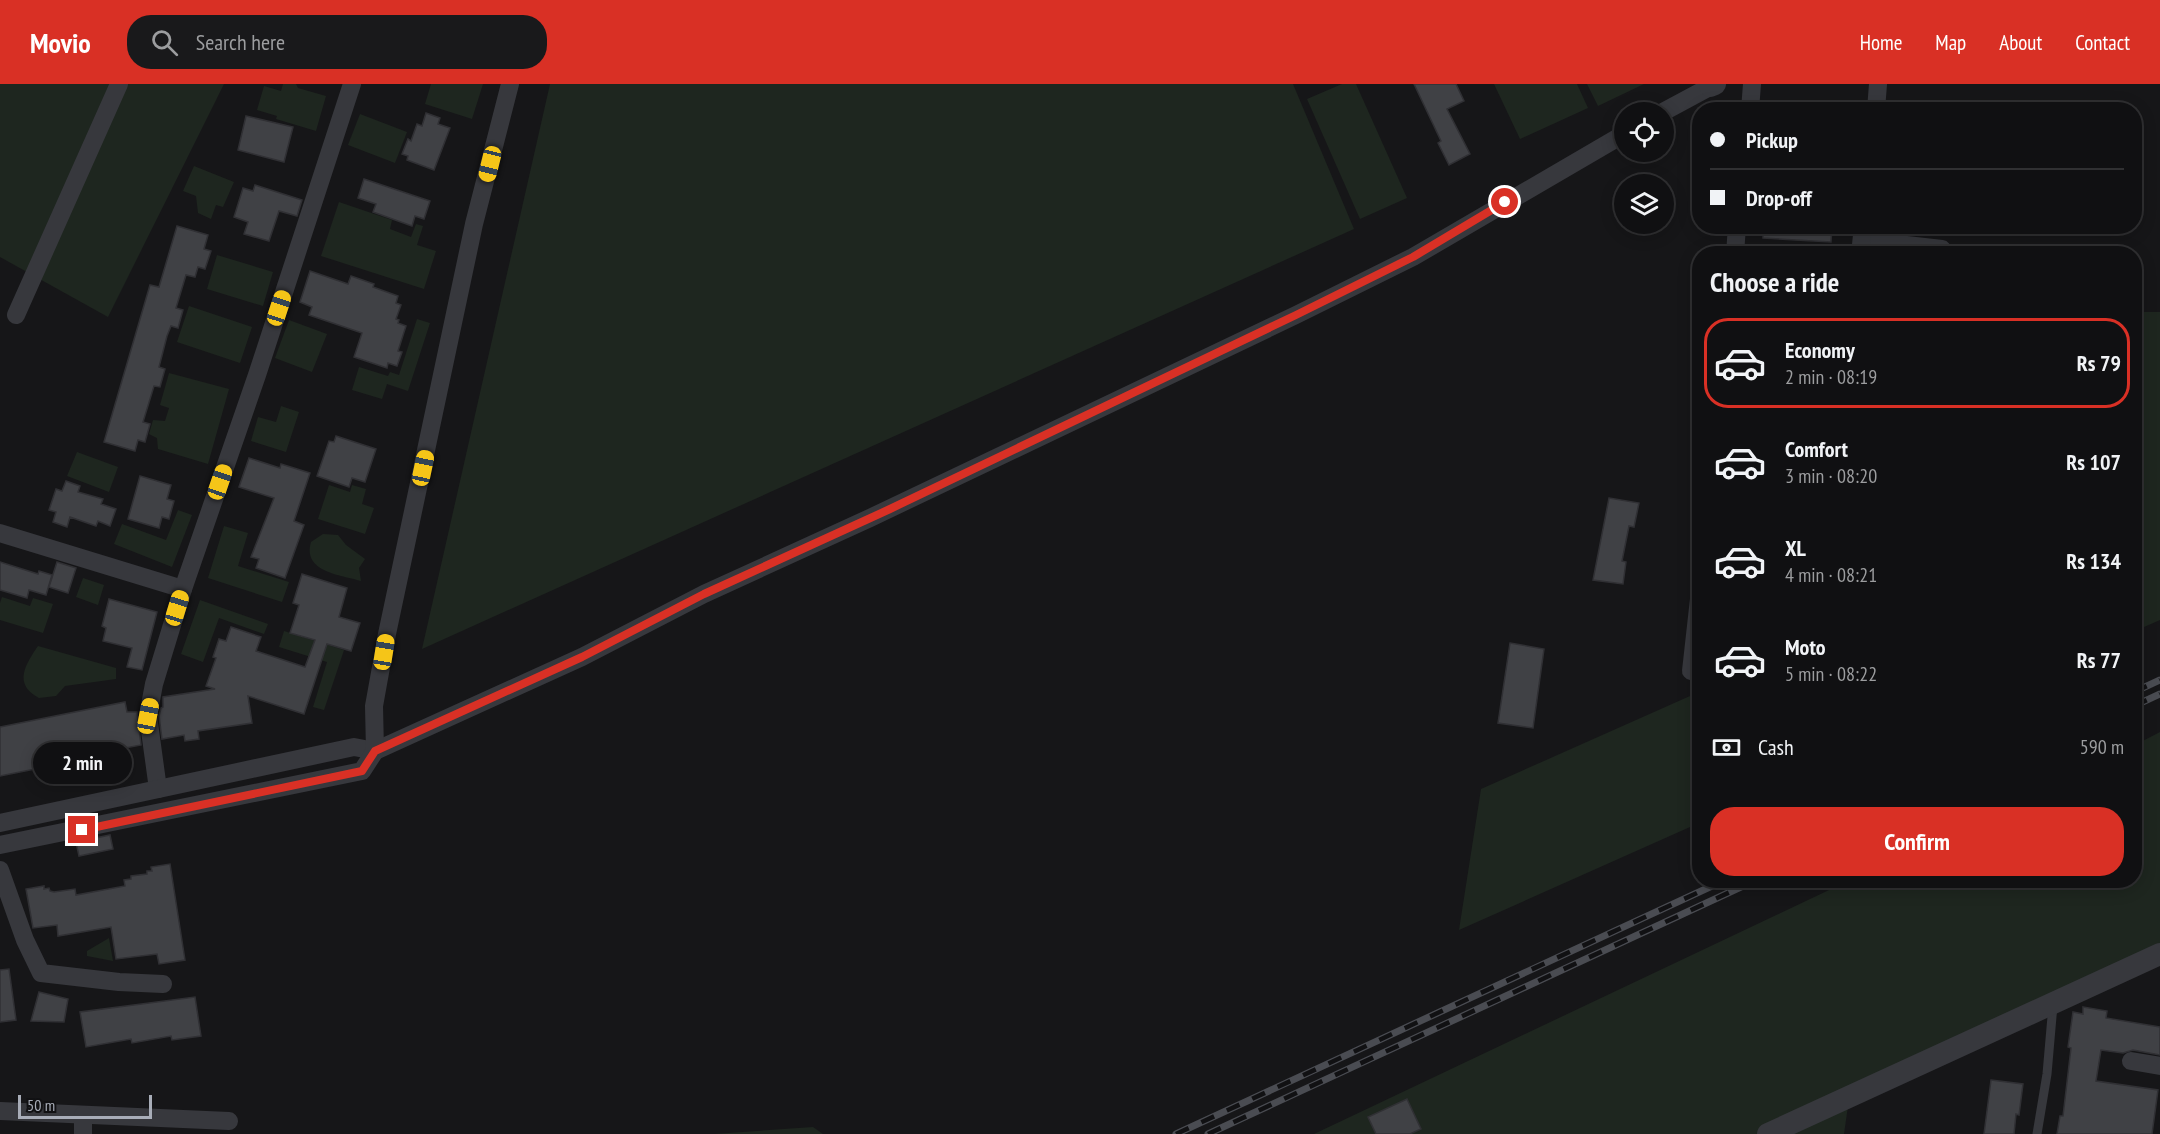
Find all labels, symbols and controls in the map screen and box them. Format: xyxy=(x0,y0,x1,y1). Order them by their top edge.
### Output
search box xyxy=(127,15,547,69)
text: Movio xyxy=(30,24,91,61)
icon: search xyxy=(148,26,181,59)
text: Search here xyxy=(196,28,285,56)
text: Home xyxy=(1860,29,1902,56)
text: Map xyxy=(1935,29,1966,56)
text: About xyxy=(1999,29,2042,56)
text: Contact xyxy=(2075,29,2130,56)
map controls xyxy=(1614,102,1674,234)
button: locate xyxy=(1614,102,1674,162)
text: Pickup xyxy=(1746,126,1798,154)
car xyxy=(477,144,503,184)
button: layers xyxy=(1614,174,1674,234)
text: Drop-off xyxy=(1746,184,1812,212)
route start xyxy=(1491,188,1518,215)
text: Choose a ride xyxy=(1710,265,1839,299)
car xyxy=(265,288,293,328)
icon: car xyxy=(1713,336,1767,390)
text: Economy xyxy=(1785,336,1855,364)
text: Rs 79 xyxy=(2077,349,2121,377)
text: 2 min · 08:19 xyxy=(1785,364,1877,390)
icon: car xyxy=(1713,435,1767,489)
text: Comfort xyxy=(1785,435,1848,463)
text: Rs 107 xyxy=(2066,448,2121,476)
car xyxy=(410,449,436,487)
car xyxy=(206,462,234,502)
text: 3 min · 08:20 xyxy=(1785,463,1877,489)
icon: car xyxy=(1713,534,1767,588)
text: XL xyxy=(1785,534,1806,562)
text: Rs 134 xyxy=(2066,547,2121,575)
text: 4 min · 08:21 xyxy=(1785,562,1877,588)
car xyxy=(163,588,191,628)
car xyxy=(372,633,396,671)
icon: car xyxy=(1713,633,1767,687)
text: Moto xyxy=(1785,633,1826,661)
text: Rs 77 xyxy=(2077,646,2121,674)
text: 5 min · 08:22 xyxy=(1785,661,1877,687)
car xyxy=(136,697,160,735)
icon: cash xyxy=(1710,731,1743,764)
text: Cash xyxy=(1758,733,1794,761)
text: 590 m xyxy=(2080,734,2124,760)
callout: 2 min xyxy=(32,743,132,785)
text: 2 min xyxy=(62,750,103,776)
button: Confirm xyxy=(1710,807,2124,876)
route end xyxy=(68,816,95,843)
scale bar xyxy=(18,1092,152,1120)
text: 50 m xyxy=(27,1095,55,1115)

